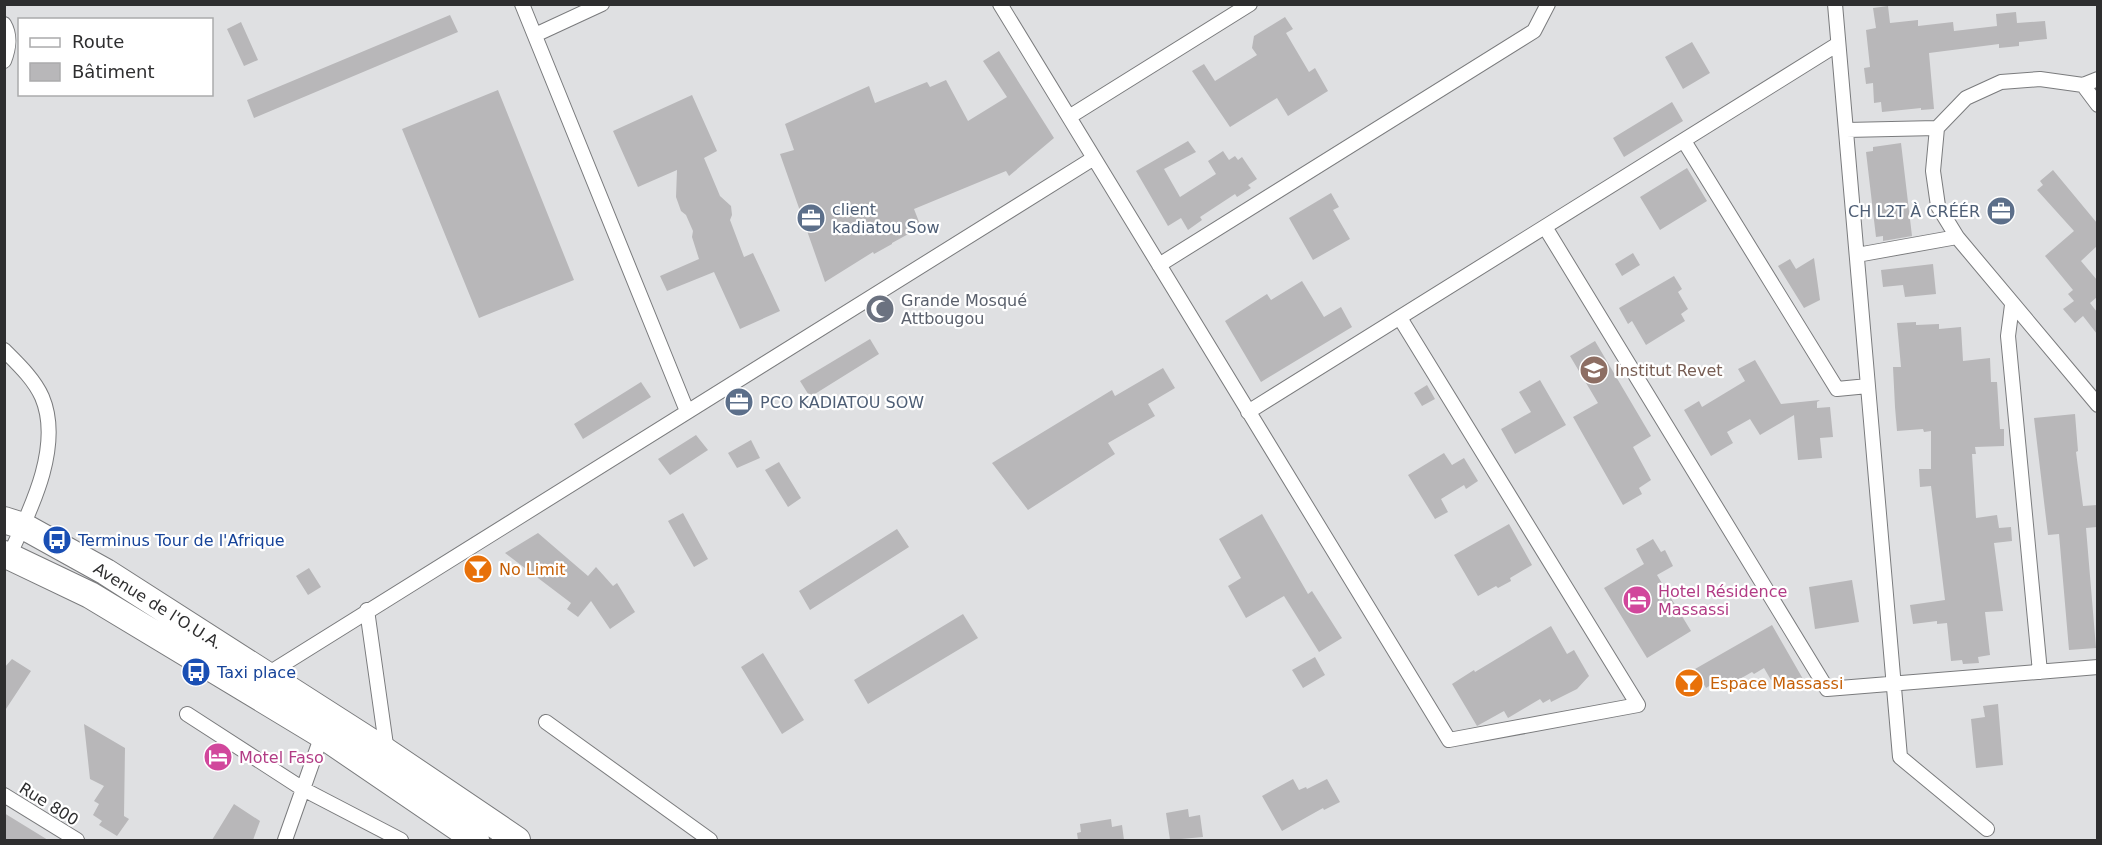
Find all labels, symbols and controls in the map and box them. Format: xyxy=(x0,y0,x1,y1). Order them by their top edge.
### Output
legend xyxy=(18,18,213,96)
text: Route xyxy=(72,31,124,52)
text: Bâtiment xyxy=(72,61,155,82)
office icon: CH L2T À CRÉÉR xyxy=(1985,195,2017,227)
place label: client kadiatou Sow xyxy=(832,200,940,237)
office icon: client kadiatou Sow xyxy=(795,202,827,234)
place label: CH L2T À CRÉÉR xyxy=(1848,202,1980,221)
place label: Grande Mosqué Attbougou xyxy=(901,291,1027,328)
mosque icon: Grande Mosqué Attbougou xyxy=(864,293,896,325)
school or university icon: Institut Revet xyxy=(1578,354,1610,386)
place label: Institut Revet xyxy=(1615,361,1723,380)
office icon: PCO KADIATOU SOW xyxy=(723,386,755,418)
place label: PCO KADIATOU SOW xyxy=(760,393,924,412)
bus stop icon: Terminus Tour de l'Afrique xyxy=(41,524,73,556)
place label: Terminus Tour de l'Afrique xyxy=(77,531,285,550)
bar icon: No Limit xyxy=(462,553,494,585)
street label: Avenue de l'O.U.A. xyxy=(90,559,226,653)
place label: No Limit xyxy=(499,560,566,579)
place label: Hotel Résidence Massassi xyxy=(1658,582,1787,619)
hotel icon: Hotel Résidence Massassi xyxy=(1621,584,1653,616)
bus stop icon: Taxi place xyxy=(180,656,212,688)
place label: Taxi place xyxy=(216,663,296,682)
bar icon: Espace Massassi xyxy=(1673,667,1705,699)
place label: Espace Massassi xyxy=(1710,674,1843,693)
hotel icon: Motel Faso xyxy=(202,741,234,773)
place label: Motel Faso xyxy=(239,748,324,767)
street label: Rue 800 xyxy=(16,778,82,830)

